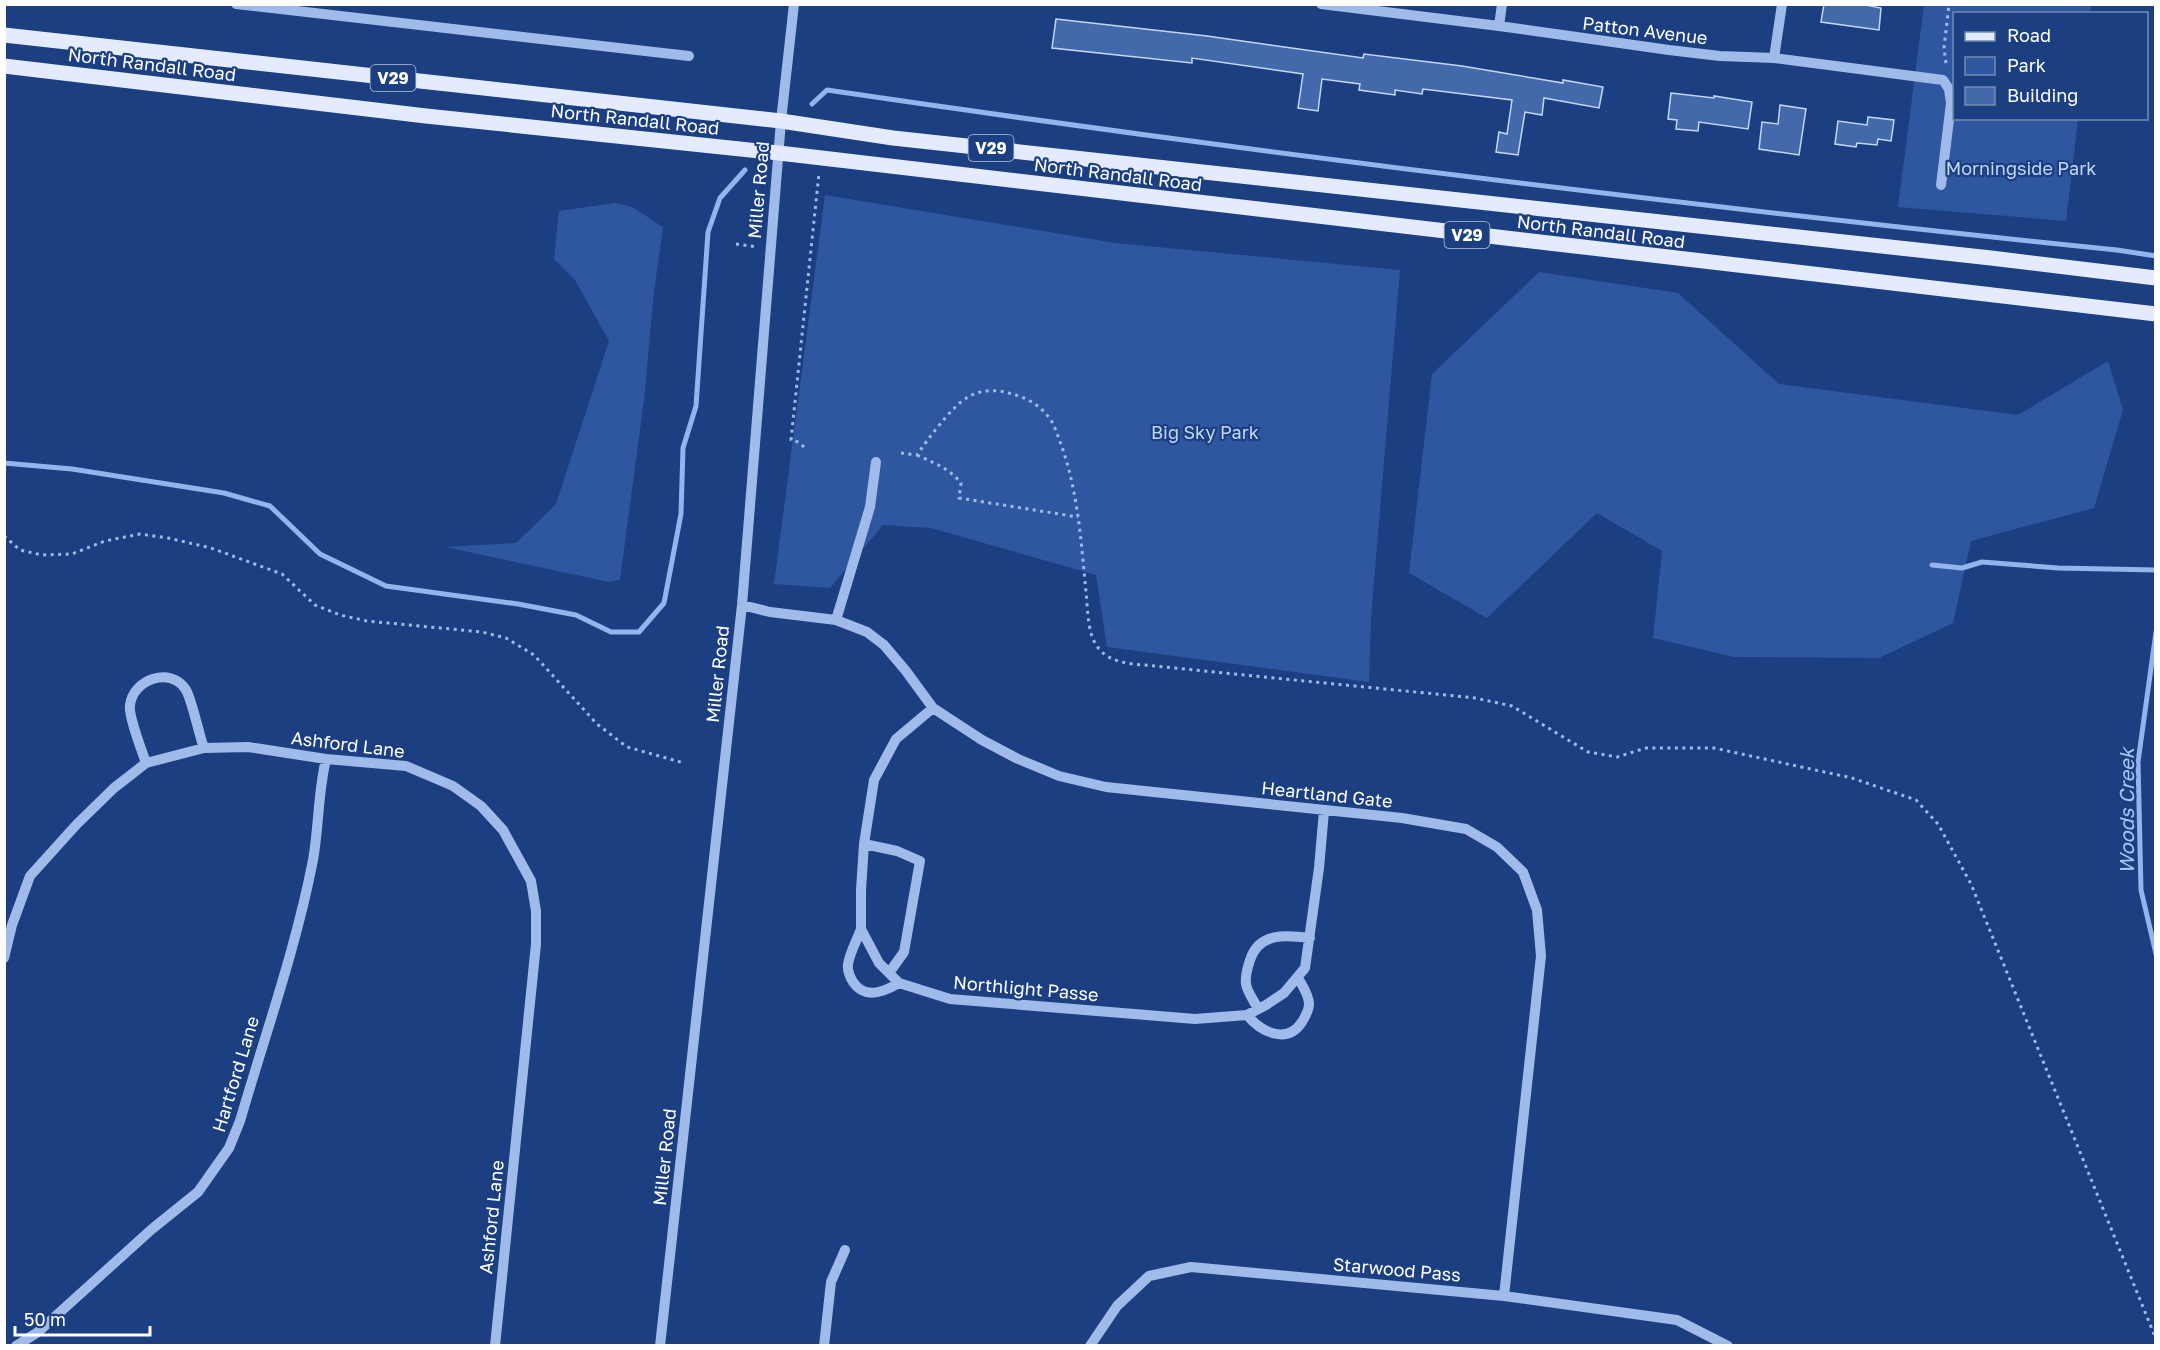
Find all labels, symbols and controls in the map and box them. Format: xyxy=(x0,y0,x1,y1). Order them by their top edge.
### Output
street label: Patton Avenue xyxy=(1581,11,1709,49)
legend xyxy=(1953,12,2148,120)
text: Road xyxy=(2007,24,2051,46)
street label: North Randall Road xyxy=(67,43,237,85)
text: Park xyxy=(2007,54,2046,76)
road number: V29 xyxy=(370,65,416,91)
text: Building xyxy=(2007,84,2078,106)
street label: North Randall Road xyxy=(550,99,720,139)
road number: V29 xyxy=(968,135,1014,161)
street label: Miller Road xyxy=(743,140,773,240)
street label: North Randall Road xyxy=(1033,153,1203,195)
park label: Morningside Park xyxy=(1946,157,2096,179)
street label: North Randall Road xyxy=(1516,210,1686,252)
road number: V29 xyxy=(1444,222,1490,248)
park label: Big Sky Park xyxy=(1151,421,1259,443)
street label: Miller Road xyxy=(701,624,733,724)
street label: Ashford Lane xyxy=(290,726,406,762)
water label: Woods Creek xyxy=(2114,745,2138,874)
street label: Heartland Gate xyxy=(1260,776,1394,812)
street label: Northlight Passe xyxy=(952,971,1100,1005)
street label: Hartford Lane xyxy=(207,1013,263,1135)
street label: Miller Road xyxy=(648,1107,680,1207)
street label: Ashford Lane xyxy=(474,1159,508,1275)
street label: Starwood Pass xyxy=(1332,1252,1462,1286)
scale bar xyxy=(15,1299,150,1337)
text: 50 m xyxy=(24,1308,66,1330)

